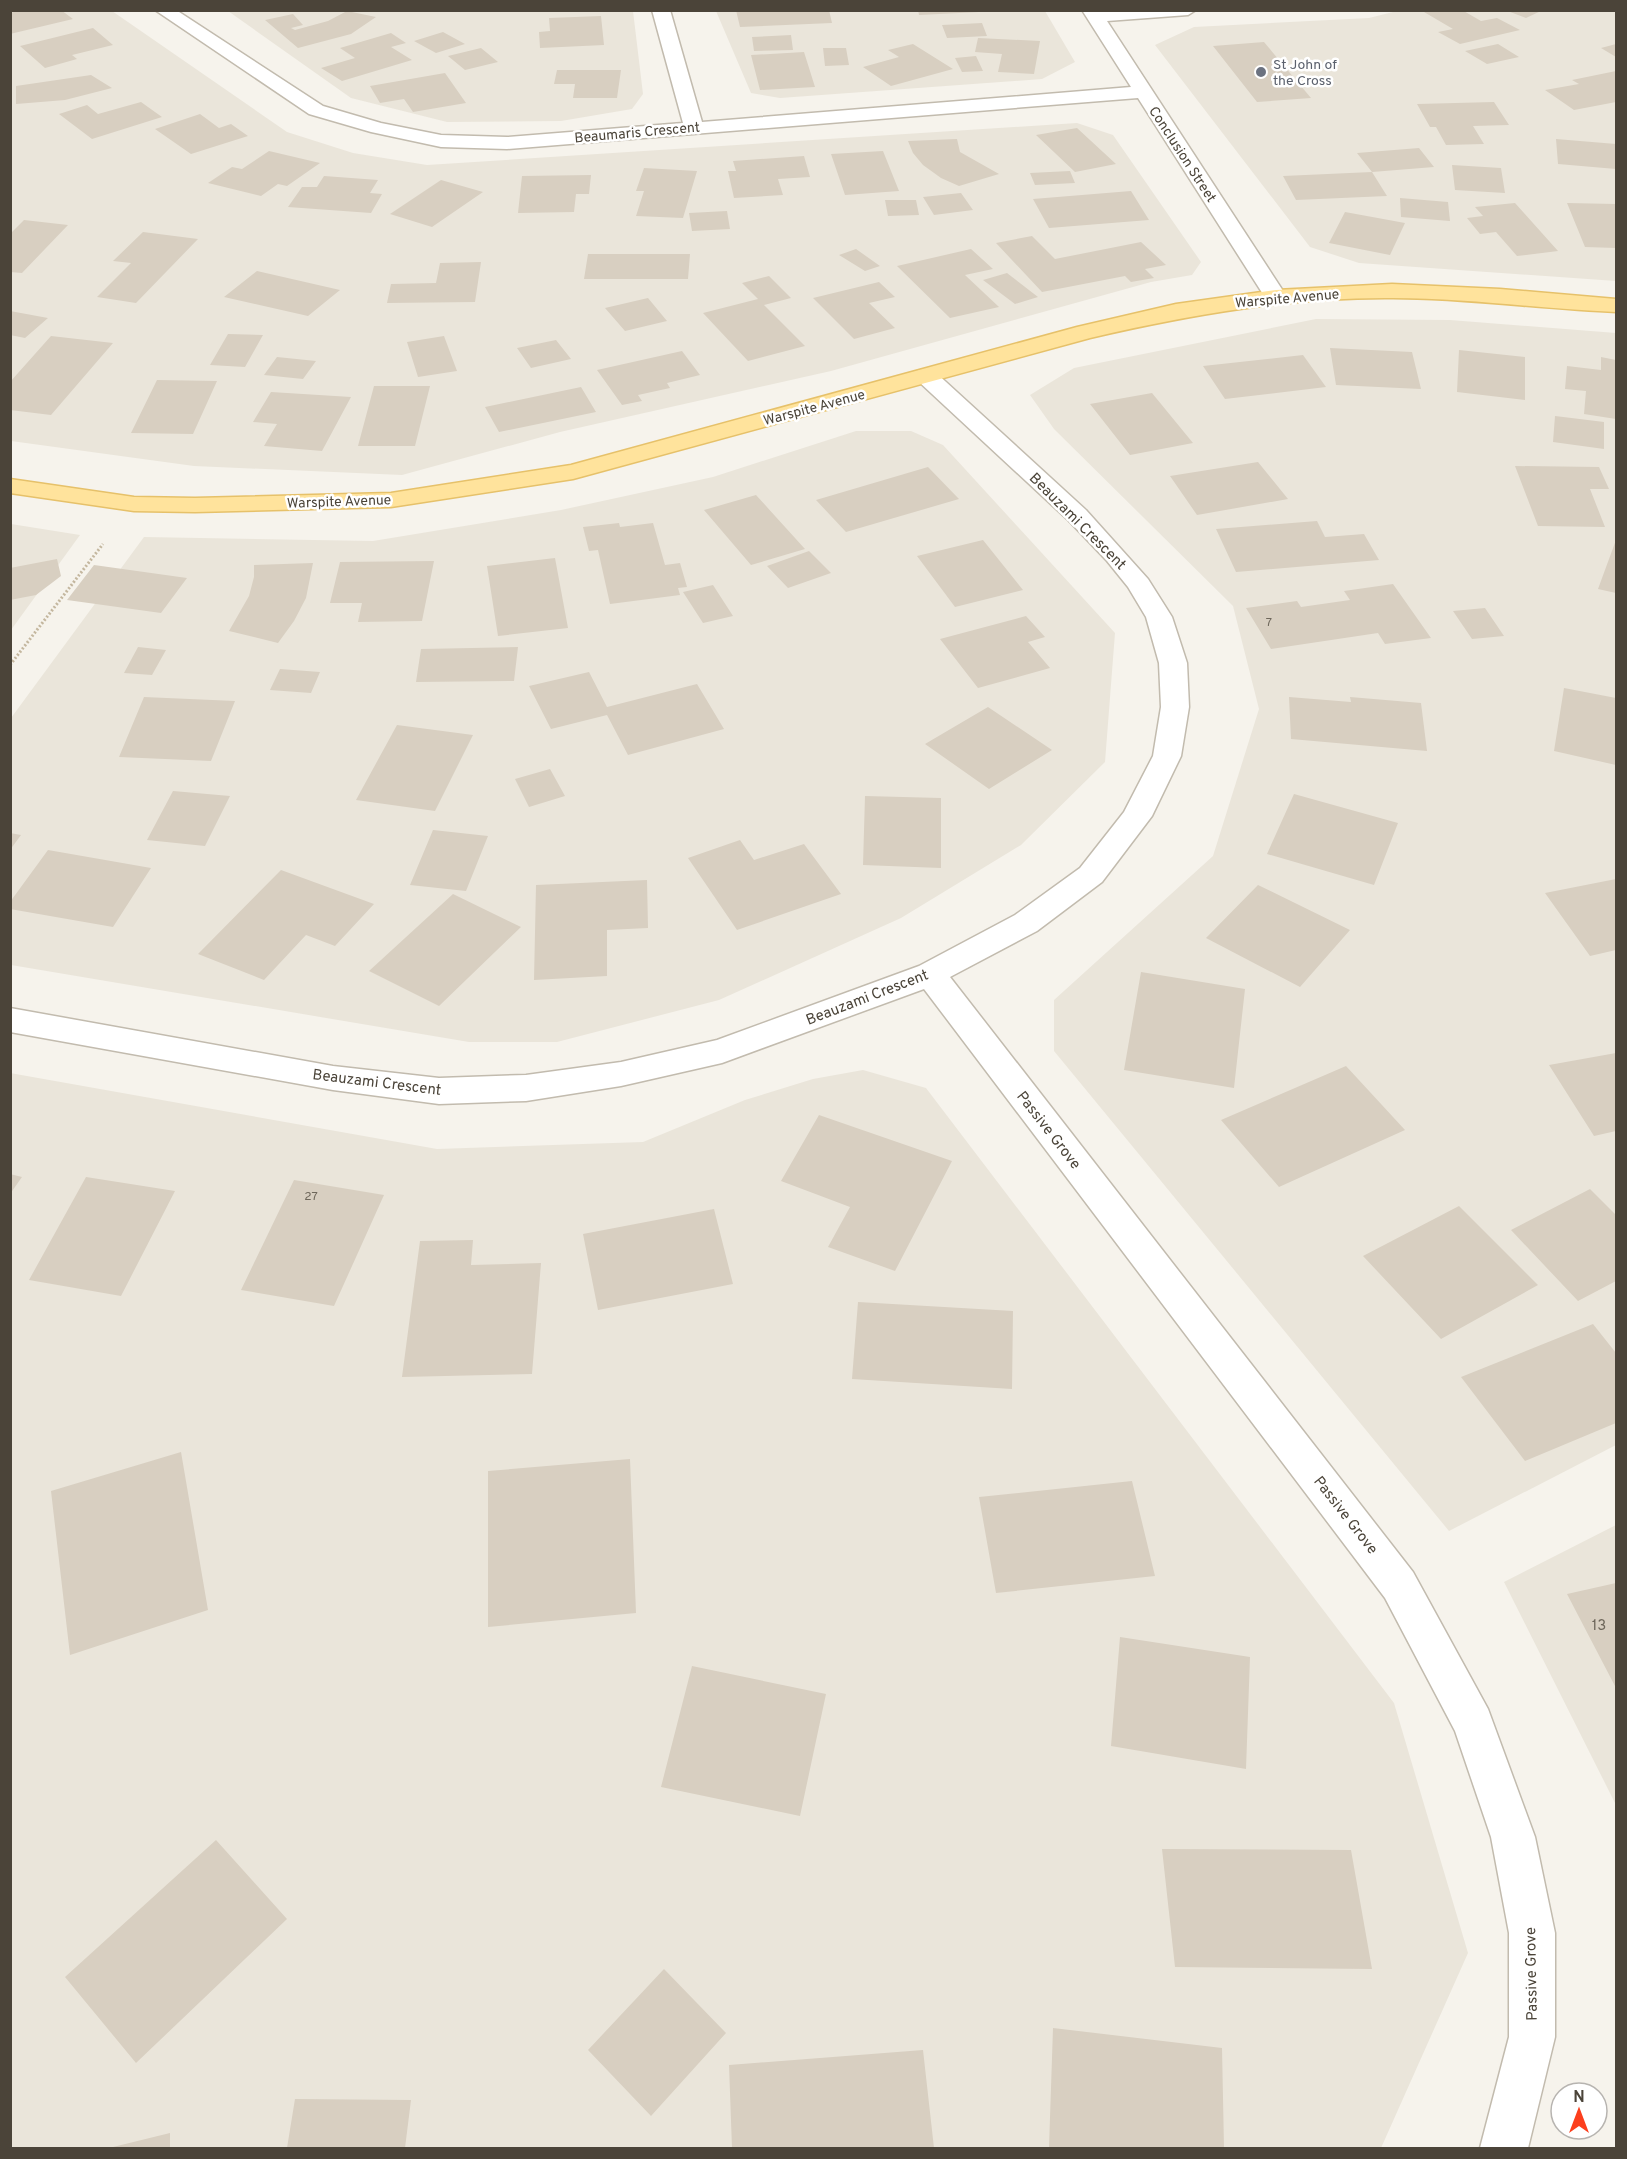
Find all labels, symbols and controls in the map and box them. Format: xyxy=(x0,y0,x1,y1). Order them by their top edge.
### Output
place label: St John of the Cross xyxy=(1273,57,1337,90)
marker: St John of the Cross xyxy=(1254,65,1268,79)
street label: Conclusion Street xyxy=(1144,104,1219,206)
street label: Beaumaris Crescent xyxy=(574,120,701,147)
street label: Warspite Avenue xyxy=(1234,286,1340,313)
street label: Warspite Avenue xyxy=(762,387,867,430)
street label: Beauzami Crescent xyxy=(1024,469,1130,575)
street label: Warspite Avenue xyxy=(287,492,392,513)
house number: 7 xyxy=(1266,615,1272,631)
street label: Beauzami Crescent xyxy=(804,966,931,1031)
street label: Beauzami Crescent xyxy=(311,1066,442,1101)
street label: Passive Grove xyxy=(1011,1088,1084,1174)
house number: 27 xyxy=(304,1189,318,1205)
street label: Passive Grove xyxy=(1308,1473,1381,1559)
house number: 13 xyxy=(1592,1617,1606,1636)
street label: Passive Grove xyxy=(1522,1927,1543,2021)
north arrow xyxy=(1549,2081,1609,2141)
text: N xyxy=(1573,2088,1585,2108)

